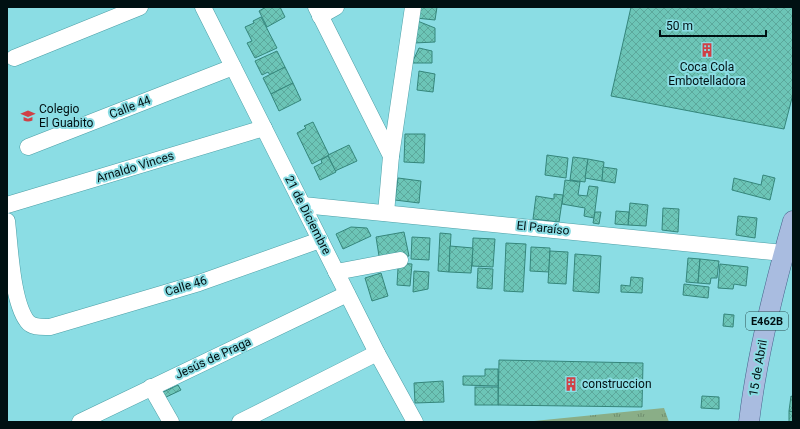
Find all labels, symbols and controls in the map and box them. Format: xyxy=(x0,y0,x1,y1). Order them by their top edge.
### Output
scale bar xyxy=(660,12,766,38)
text: 50 m xyxy=(666,19,693,33)
building icon: Coca Cola Embotelladora xyxy=(699,42,715,58)
place label: Coca Cola Embotelladora xyxy=(668,60,746,88)
street label: Calle 44 xyxy=(107,93,153,121)
place label: Colegio El Guabito xyxy=(39,102,93,130)
school or university icon: Colegio El Guabito xyxy=(20,108,36,124)
street label: Arnaldo Vinces xyxy=(94,149,176,185)
street label: 21 de Diciembre xyxy=(282,173,334,257)
street label: El Paraíso xyxy=(516,218,570,238)
street label: Calle 46 xyxy=(163,273,209,299)
road number: E462B xyxy=(746,312,788,330)
street label: Jesús de Praga xyxy=(173,334,253,382)
street label: 15 de Abril xyxy=(746,339,770,397)
building icon: construccion xyxy=(563,376,579,392)
place label: construccion xyxy=(582,377,652,391)

